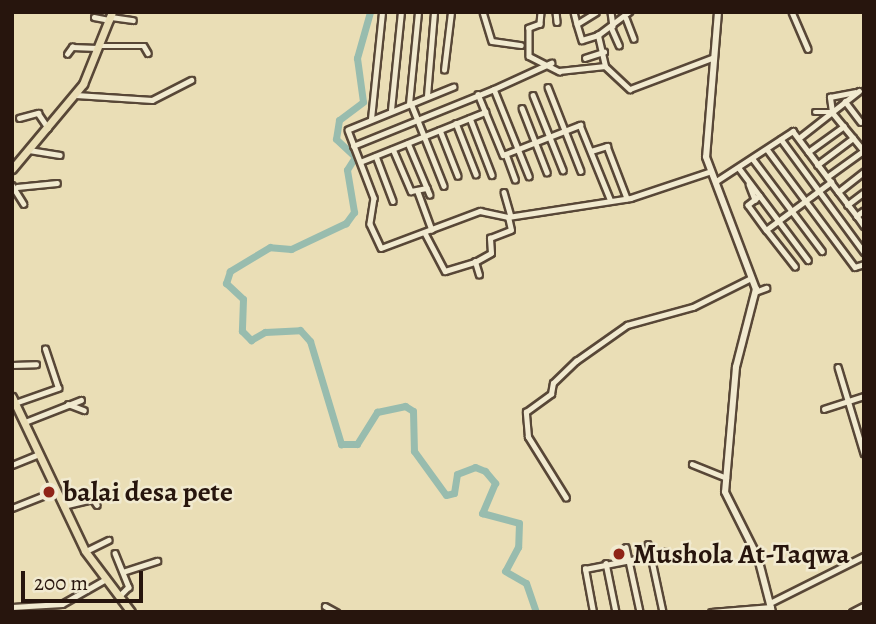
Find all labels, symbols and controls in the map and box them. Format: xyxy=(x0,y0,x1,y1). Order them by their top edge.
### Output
place label: balai desa pete xyxy=(63,475,233,509)
marker: balai desa pete xyxy=(41,484,57,500)
place label: Mushola At-Taqwa xyxy=(633,537,850,571)
marker: Mushola At-Taqwa xyxy=(611,546,627,562)
scale bar xyxy=(24,558,147,602)
text: 200 m xyxy=(34,569,88,597)

